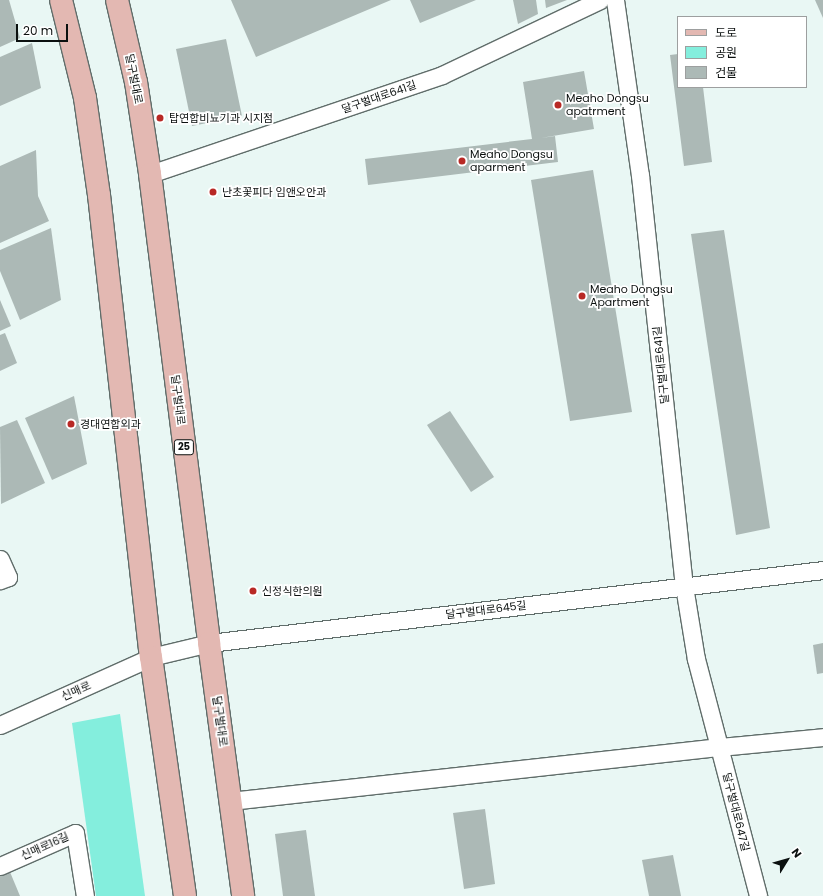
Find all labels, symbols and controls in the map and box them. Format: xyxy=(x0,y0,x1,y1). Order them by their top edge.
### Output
scale bar xyxy=(18,16,70,42)
legend xyxy=(677,16,807,88)
text: 20 m xyxy=(23,22,53,39)
text: 도로 xyxy=(715,24,737,41)
text: 공원 xyxy=(715,44,737,61)
street label: 달구벌대로 xyxy=(123,53,145,105)
text: 건물 xyxy=(715,64,737,81)
street label: 달구벌대로641길 xyxy=(340,78,418,116)
place label: Meaho Dongsu apatrment xyxy=(566,92,649,118)
marker: Meaho Dongsu apatrment xyxy=(553,100,563,110)
place label: 탑연합비뇨기과 시지점 xyxy=(169,111,273,125)
marker: 탑연합비뇨기과 시지점 xyxy=(154,112,166,124)
place label: Meaho Dongsu aparment xyxy=(470,148,553,174)
marker: Meaho Dongsu aparment xyxy=(457,156,467,166)
place label: 난초꽃피다 임앤오안과 xyxy=(222,185,326,199)
marker: 난초꽃피다 임앤오안과 xyxy=(207,186,219,198)
place label: Meaho Dongsu Apartment xyxy=(590,283,673,309)
marker: Meaho Dongsu Apartment xyxy=(577,291,587,301)
street label: 달구벌대로641길 xyxy=(650,325,672,405)
street label: 달구벌대로 xyxy=(168,374,188,426)
place label: 경대연합외과 xyxy=(80,417,141,431)
marker: 경대연합외과 xyxy=(65,418,77,430)
road number: 25 xyxy=(173,439,195,455)
place label: 신정식한의원 xyxy=(262,584,323,598)
marker: 신정식한의원 xyxy=(247,585,259,597)
street label: 달구벌대로645길 xyxy=(445,598,527,622)
street label: 신매로 xyxy=(59,679,93,703)
street label: 달구벌대로 xyxy=(210,695,230,747)
street label: 달구벌대로647길 xyxy=(720,771,752,853)
street label: 신매로16길 xyxy=(19,830,71,862)
north arrow xyxy=(767,840,807,880)
text: N xyxy=(788,845,805,861)

